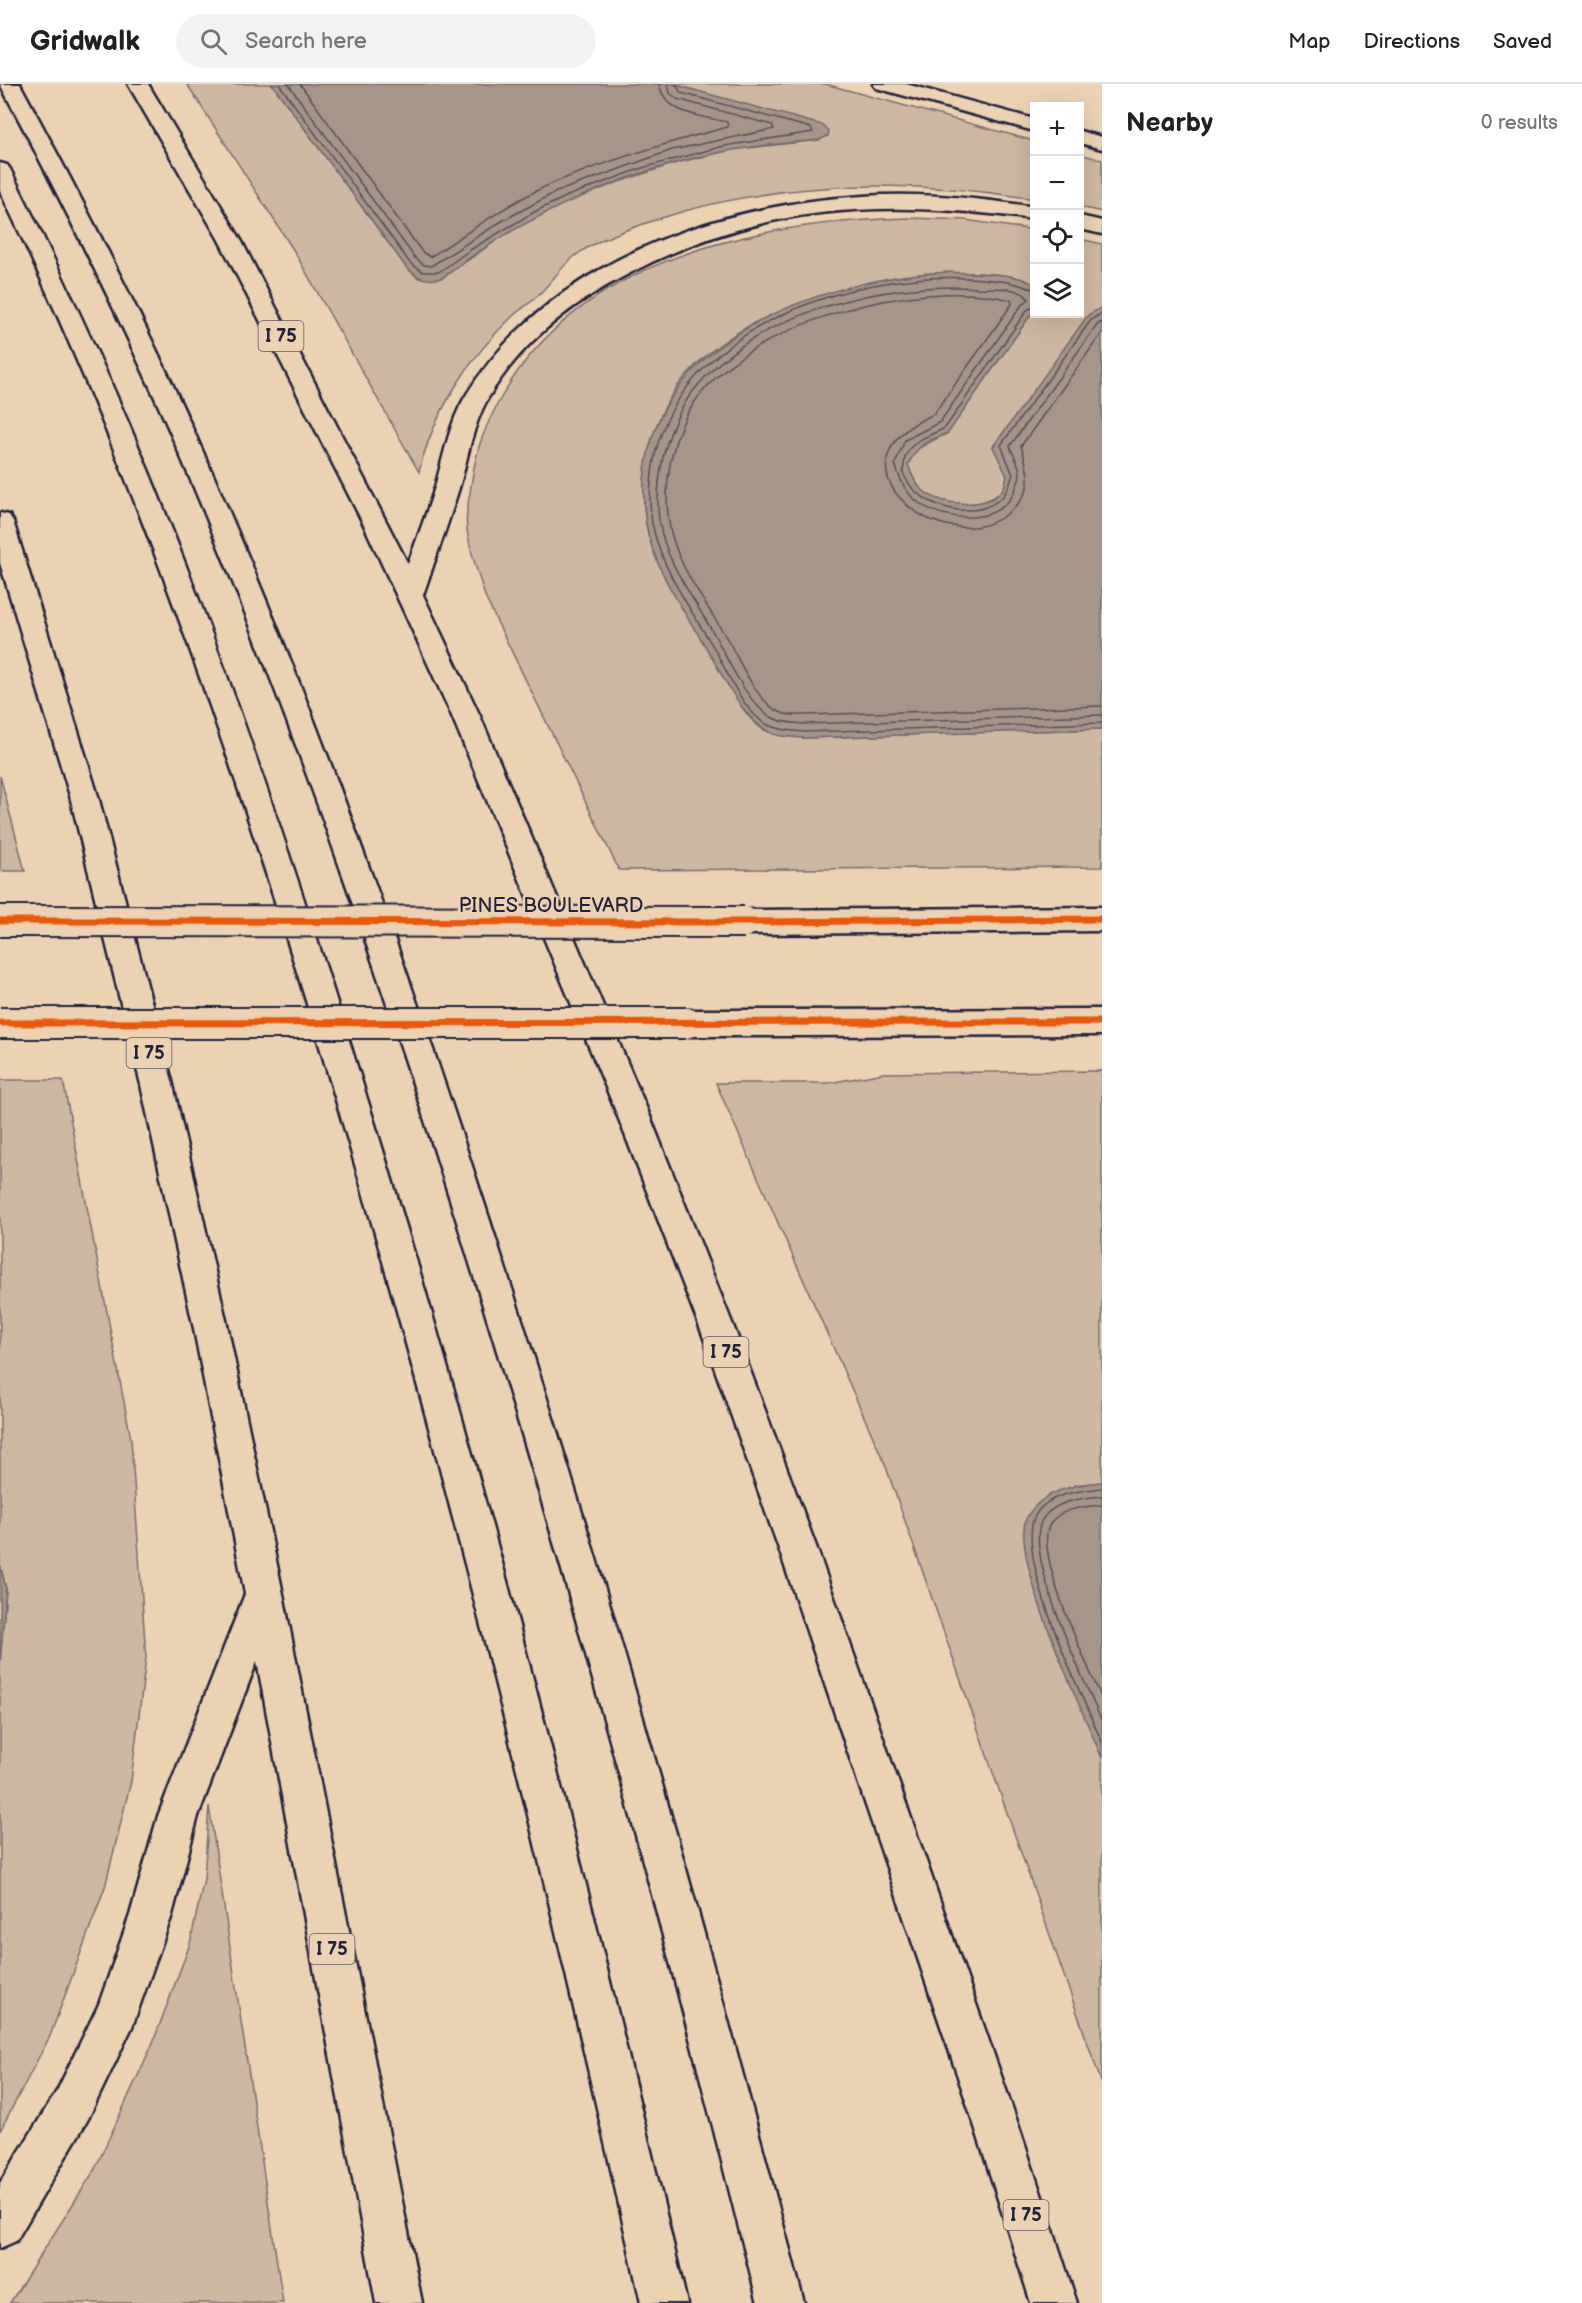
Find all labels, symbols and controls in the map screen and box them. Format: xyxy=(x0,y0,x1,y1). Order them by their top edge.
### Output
search box xyxy=(176,14,596,68)
text: Gridwalk xyxy=(30,25,140,58)
icon: search xyxy=(197,25,230,58)
text: Search here xyxy=(245,28,367,55)
text: Map xyxy=(1288,29,1331,54)
text: Directions xyxy=(1364,29,1460,54)
text: Saved xyxy=(1493,29,1552,54)
map controls xyxy=(1030,102,1084,318)
button: + xyxy=(1030,102,1084,156)
text: Nearby xyxy=(1126,108,1213,139)
text: 0 results xyxy=(1481,111,1558,135)
button: − xyxy=(1030,156,1084,210)
button: locate xyxy=(1030,210,1084,264)
button: layers xyxy=(1030,264,1084,318)
road number: I 75 xyxy=(258,321,304,351)
street label: PINES BOULEVARD xyxy=(459,894,643,918)
road number: I 75 xyxy=(126,1038,172,1068)
road number: I 75 xyxy=(704,1337,748,1367)
road number: I 75 xyxy=(310,1934,354,1964)
road number: I 75 xyxy=(1004,2200,1048,2230)

